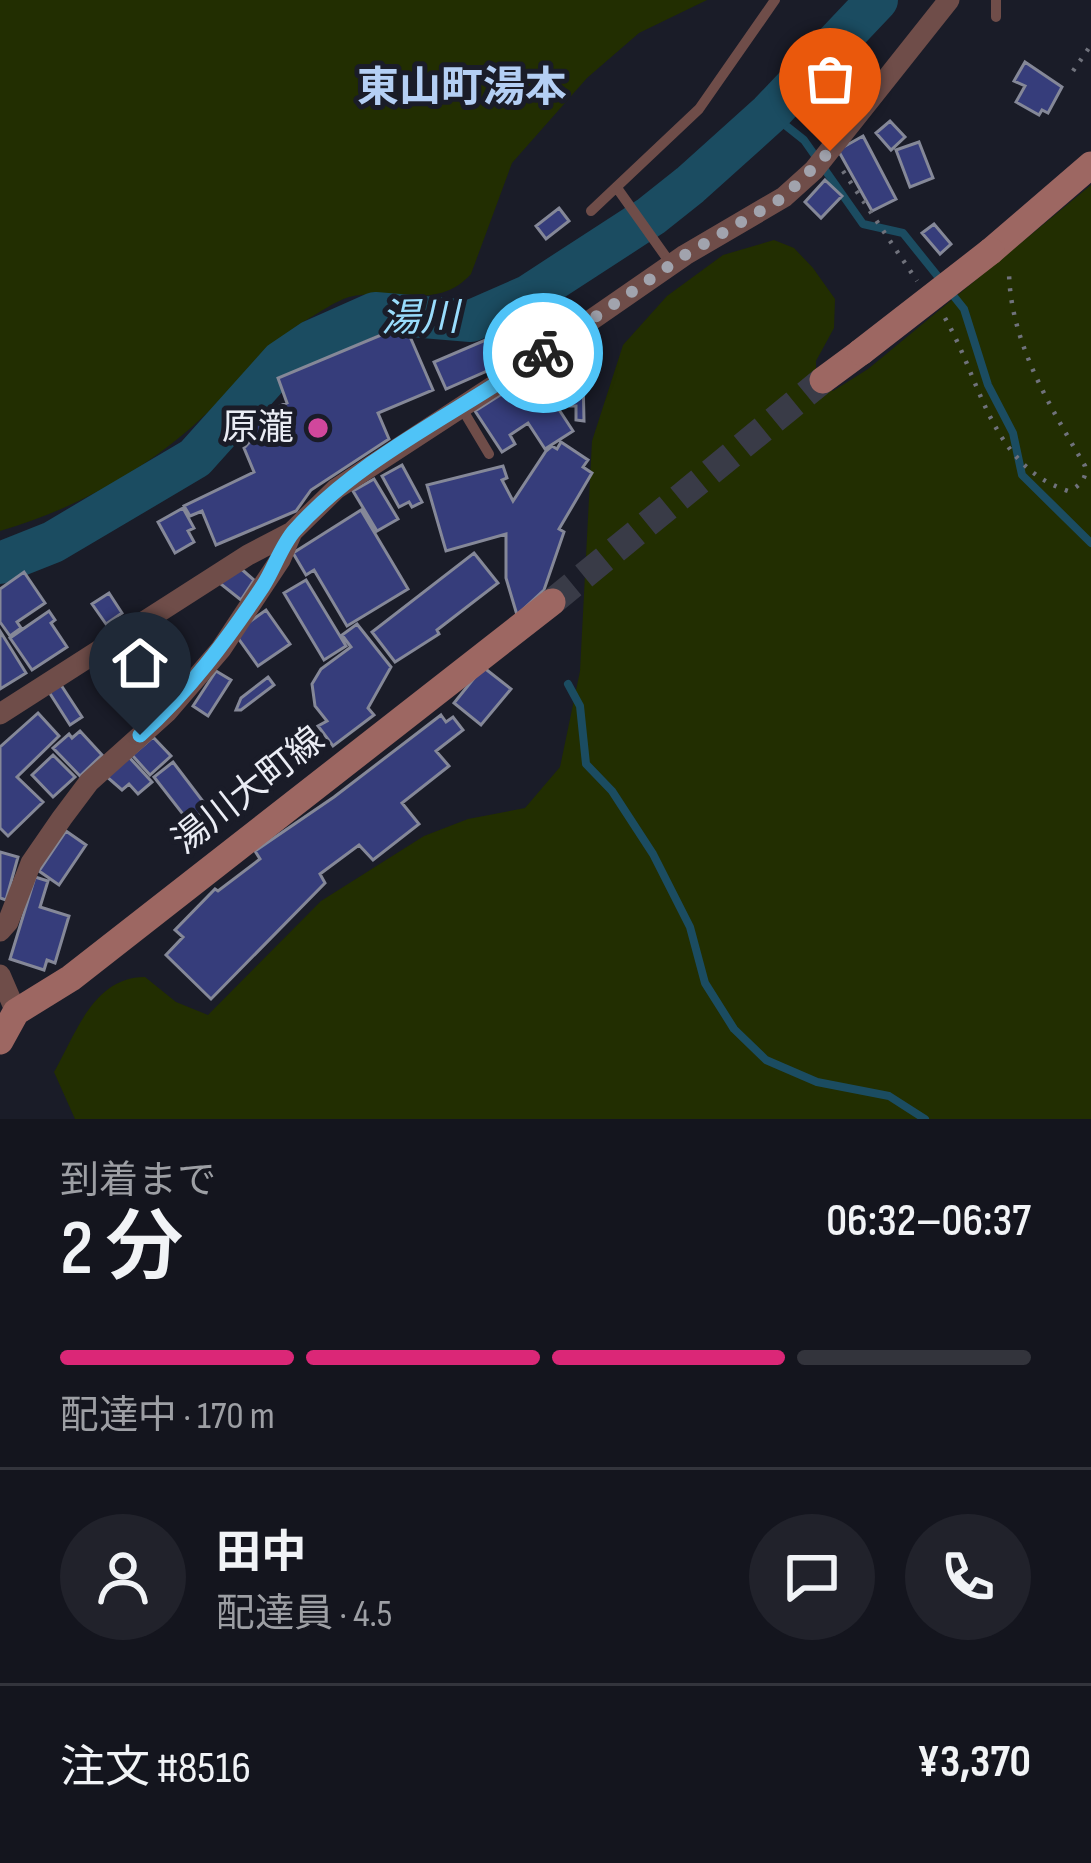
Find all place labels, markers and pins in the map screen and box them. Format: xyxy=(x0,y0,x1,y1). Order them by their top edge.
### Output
pin xyxy=(779,28,881,151)
place label: 原瀧 xyxy=(222,407,294,450)
marker: 原瀧 xyxy=(305,415,331,441)
pin xyxy=(89,612,191,735)

